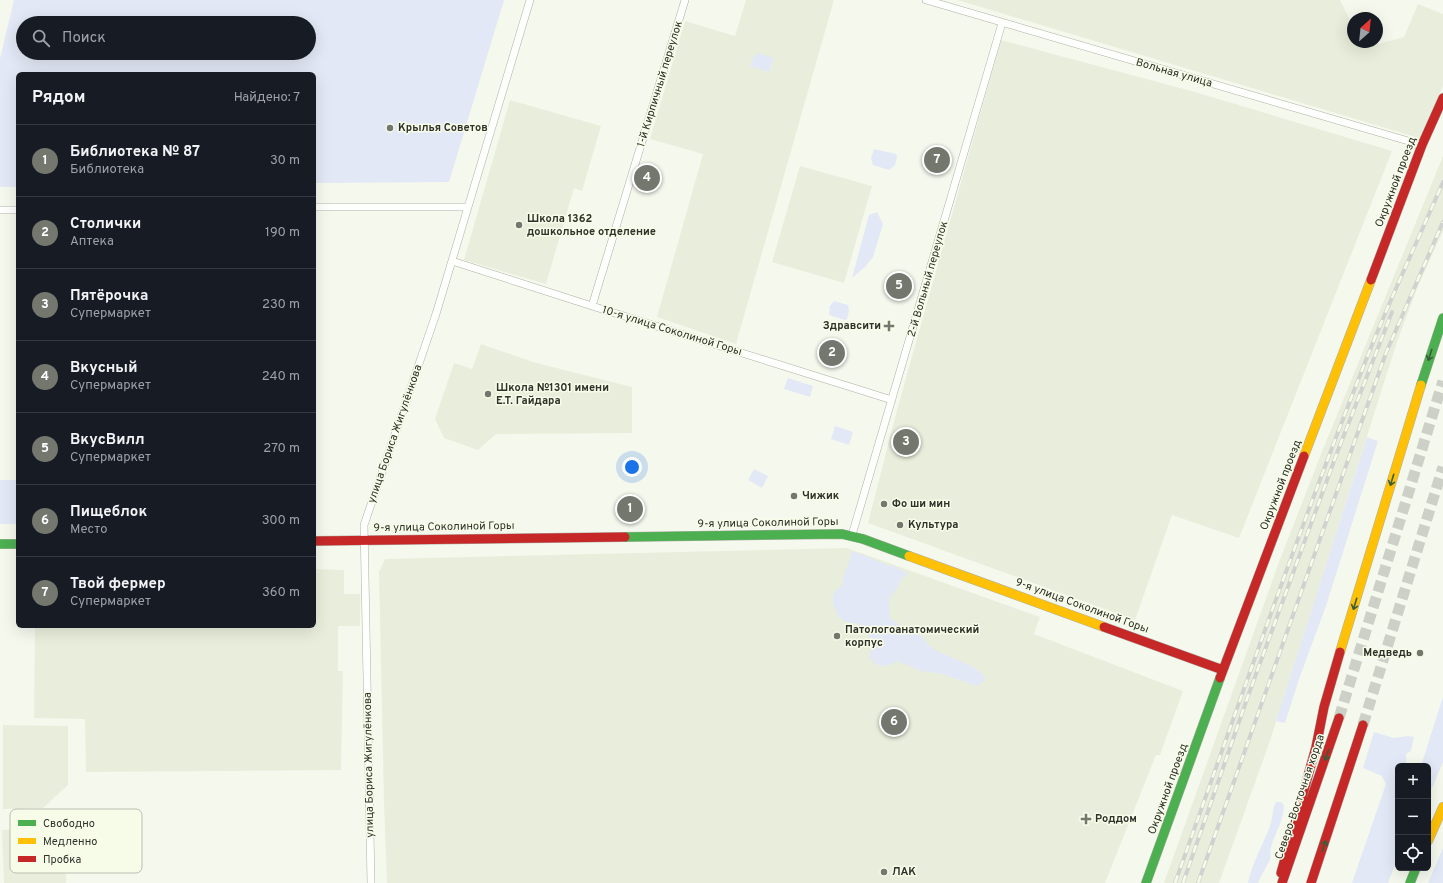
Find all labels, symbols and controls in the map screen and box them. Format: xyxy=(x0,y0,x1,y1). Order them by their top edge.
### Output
north arrow xyxy=(1347,12,1383,48)
search box xyxy=(16,16,316,60)
street label: 1-й Кирпичный переулок xyxy=(634,19,686,149)
icon: search xyxy=(30,27,52,49)
text: Поиск xyxy=(62,29,106,48)
street label: Вольная улица xyxy=(1134,55,1214,91)
text: Рядом xyxy=(32,87,85,109)
text: Найдено: 7 xyxy=(234,90,300,106)
place label: Крылья Советов xyxy=(398,121,488,135)
marker: Крылья Советов xyxy=(385,123,395,133)
street label: Окружной проезд xyxy=(1372,135,1420,229)
text: Библиотека № 87 xyxy=(70,143,200,162)
pin: 7 xyxy=(924,145,950,175)
text: 1 xyxy=(42,153,48,169)
text: 30 m xyxy=(270,153,300,169)
text: Библиотека xyxy=(70,162,144,178)
pin: 4 xyxy=(634,163,660,193)
place label: Школа 1362 дошкольное отделение xyxy=(527,212,656,239)
text: Столички xyxy=(70,215,141,234)
street label: 2-й Вольный переулок xyxy=(905,219,951,339)
marker: Школа 1362 дошкольное отделение xyxy=(514,220,524,230)
text: 2 xyxy=(41,225,49,241)
text: 190 m xyxy=(265,225,300,241)
text: Аптека xyxy=(70,234,114,250)
pin: 5 xyxy=(886,271,912,301)
text: Пятёрочка xyxy=(70,287,148,306)
text: 3 xyxy=(41,297,49,313)
text: 230 m xyxy=(262,297,300,313)
street label: 10-я улица Соколиной Горы xyxy=(600,303,744,359)
text: Супермаркет xyxy=(70,306,151,322)
place label: Здравсити xyxy=(823,319,881,333)
marker: Здравсити xyxy=(884,321,894,331)
pin: 2 xyxy=(819,338,845,368)
one-way arrow xyxy=(1426,348,1433,361)
text: Вкусный xyxy=(70,359,137,378)
street label: улица Бориса Жигулёнкова xyxy=(365,363,425,505)
text: 4 xyxy=(41,369,49,385)
text: 240 m xyxy=(262,369,300,385)
text: Супермаркет xyxy=(70,378,151,394)
place label: Школа №1301 имени Е.Т. Гайдара xyxy=(496,381,609,408)
marker: Школа №1301 имени Е.Т. Гайдара xyxy=(483,389,493,399)
pin: 3 xyxy=(893,427,919,457)
text: ВкусВилл xyxy=(70,431,145,450)
street label: Окружной проезд xyxy=(1257,438,1305,532)
text: 5 xyxy=(41,441,49,457)
text: 270 m xyxy=(263,441,300,457)
text: Супермаркет xyxy=(70,450,151,466)
your location xyxy=(622,457,642,477)
one-way arrow xyxy=(1388,473,1395,486)
place label: Чижик xyxy=(802,489,840,503)
marker: Чижик xyxy=(789,491,799,501)
pin: 1 xyxy=(617,494,643,524)
place label: Фо ши мин xyxy=(892,497,950,511)
marker: Фо ши мин xyxy=(879,499,889,509)
text: Пищеблок xyxy=(70,503,147,522)
text: 6 xyxy=(41,513,49,529)
text: 300 m xyxy=(262,513,300,529)
street label: 9-я улица Соколиной Горы xyxy=(697,515,839,531)
place label: Культура xyxy=(908,518,958,532)
street label: 9-я улица Соколиной Горы xyxy=(373,519,515,535)
marker: Культура xyxy=(895,520,905,530)
text: Место xyxy=(70,522,107,538)
text: Твой фермер xyxy=(70,575,166,594)
street label: 9-я улица Соколиной Горы xyxy=(1013,575,1151,637)
text: 7 xyxy=(42,585,48,601)
text: 360 m xyxy=(262,585,300,601)
text: Супермаркет xyxy=(70,594,151,610)
one-way arrow xyxy=(1351,597,1358,610)
place label: Патологоанатомический корпус xyxy=(845,623,979,650)
marker: Патологоанатомический корпус xyxy=(832,631,842,641)
place label: Медведь xyxy=(1363,646,1412,660)
marker: Медведь xyxy=(1415,648,1425,658)
street label: улица Бориса Жигулёнкова xyxy=(361,692,377,838)
pin: 6 xyxy=(881,707,907,737)
street label: Северо-Восточная хорда xyxy=(1272,733,1328,861)
street label: Окружной проезд xyxy=(1145,742,1191,836)
one-way arrow xyxy=(1323,748,1330,761)
map controls xyxy=(1395,763,1431,871)
button: + xyxy=(1395,763,1431,799)
button: − xyxy=(1395,799,1431,835)
legend xyxy=(10,809,142,873)
place label: Роддом xyxy=(1095,812,1137,826)
marker: Роддом xyxy=(1080,813,1092,825)
text: Свободно xyxy=(43,817,95,831)
text: Медленно xyxy=(43,835,97,849)
button: locate xyxy=(1395,835,1431,871)
one-way arrow xyxy=(1321,840,1328,853)
text: Пробка xyxy=(43,853,82,867)
place label: ЛАК xyxy=(892,865,916,879)
marker: ЛАК xyxy=(879,867,889,877)

